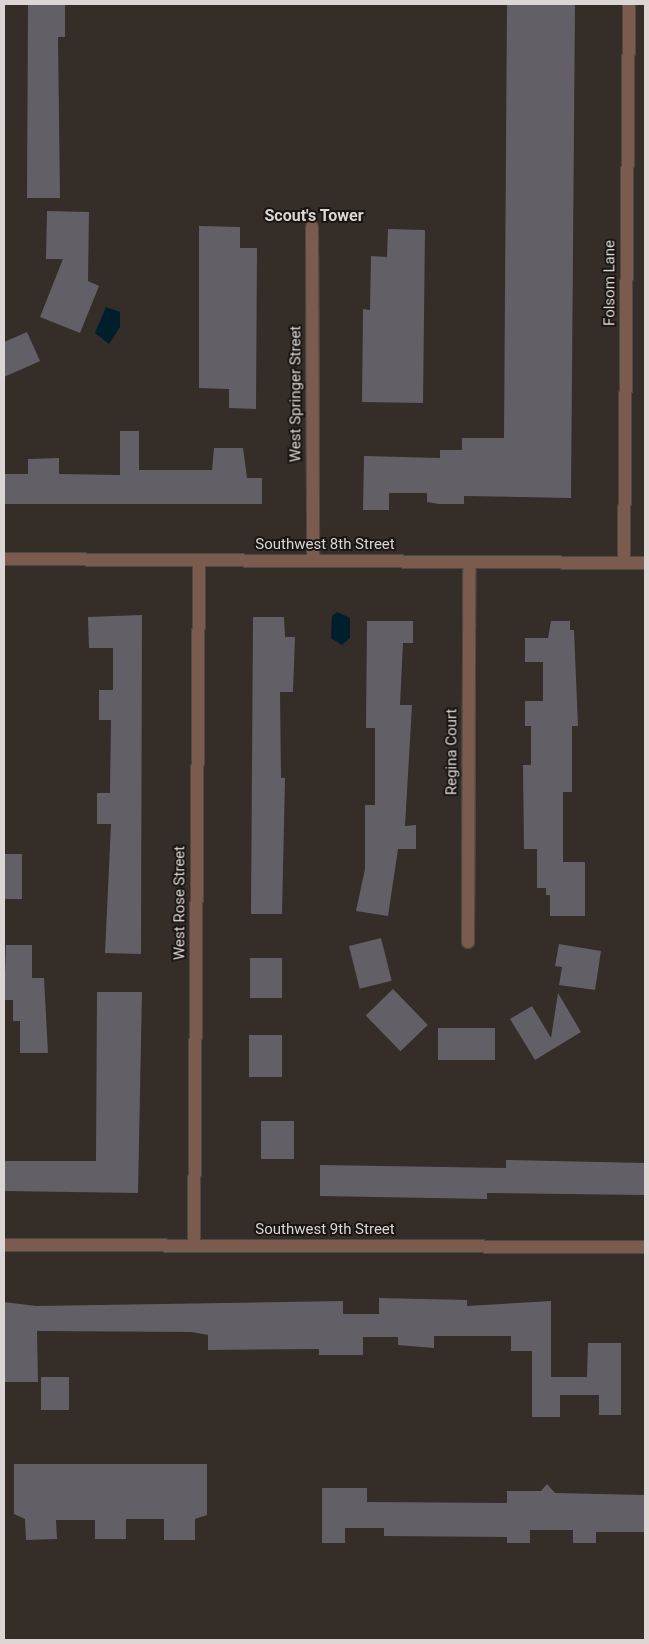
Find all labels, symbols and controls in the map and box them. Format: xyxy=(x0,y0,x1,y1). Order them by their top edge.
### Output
district label: Scout's Tower xyxy=(264,206,364,226)
street label: Folsom Lane xyxy=(601,240,619,326)
street label: West Springer Street xyxy=(287,326,305,462)
street label: Southwest 8th Street xyxy=(255,536,395,554)
street label: Regina Court xyxy=(443,709,461,795)
street label: West Rose Street xyxy=(171,846,189,960)
street label: Southwest 9th Street xyxy=(255,1221,395,1239)

